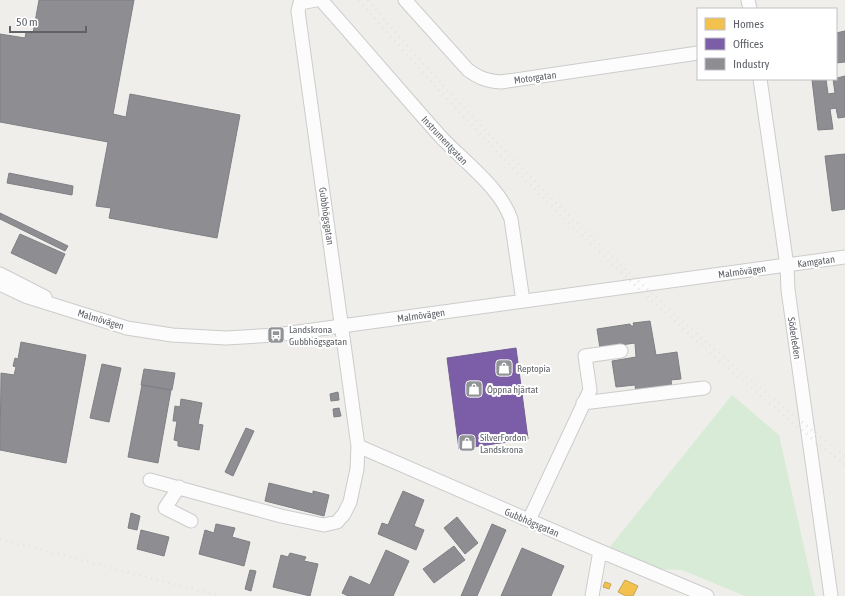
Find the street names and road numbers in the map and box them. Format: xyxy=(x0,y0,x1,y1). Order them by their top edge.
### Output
street label: Motorgatan xyxy=(513,69,557,86)
street label: Instrumentgatan xyxy=(419,114,470,167)
street label: Gubbhögsgatan xyxy=(317,187,336,246)
street label: Kamgatan xyxy=(797,253,836,270)
street label: Malmövägen xyxy=(718,263,767,280)
street label: Malmövägen xyxy=(76,307,126,332)
street label: Malmövägen xyxy=(397,307,446,324)
street label: Söderleden xyxy=(786,316,803,360)
street label: Gubbhögsgatan xyxy=(503,506,561,539)

